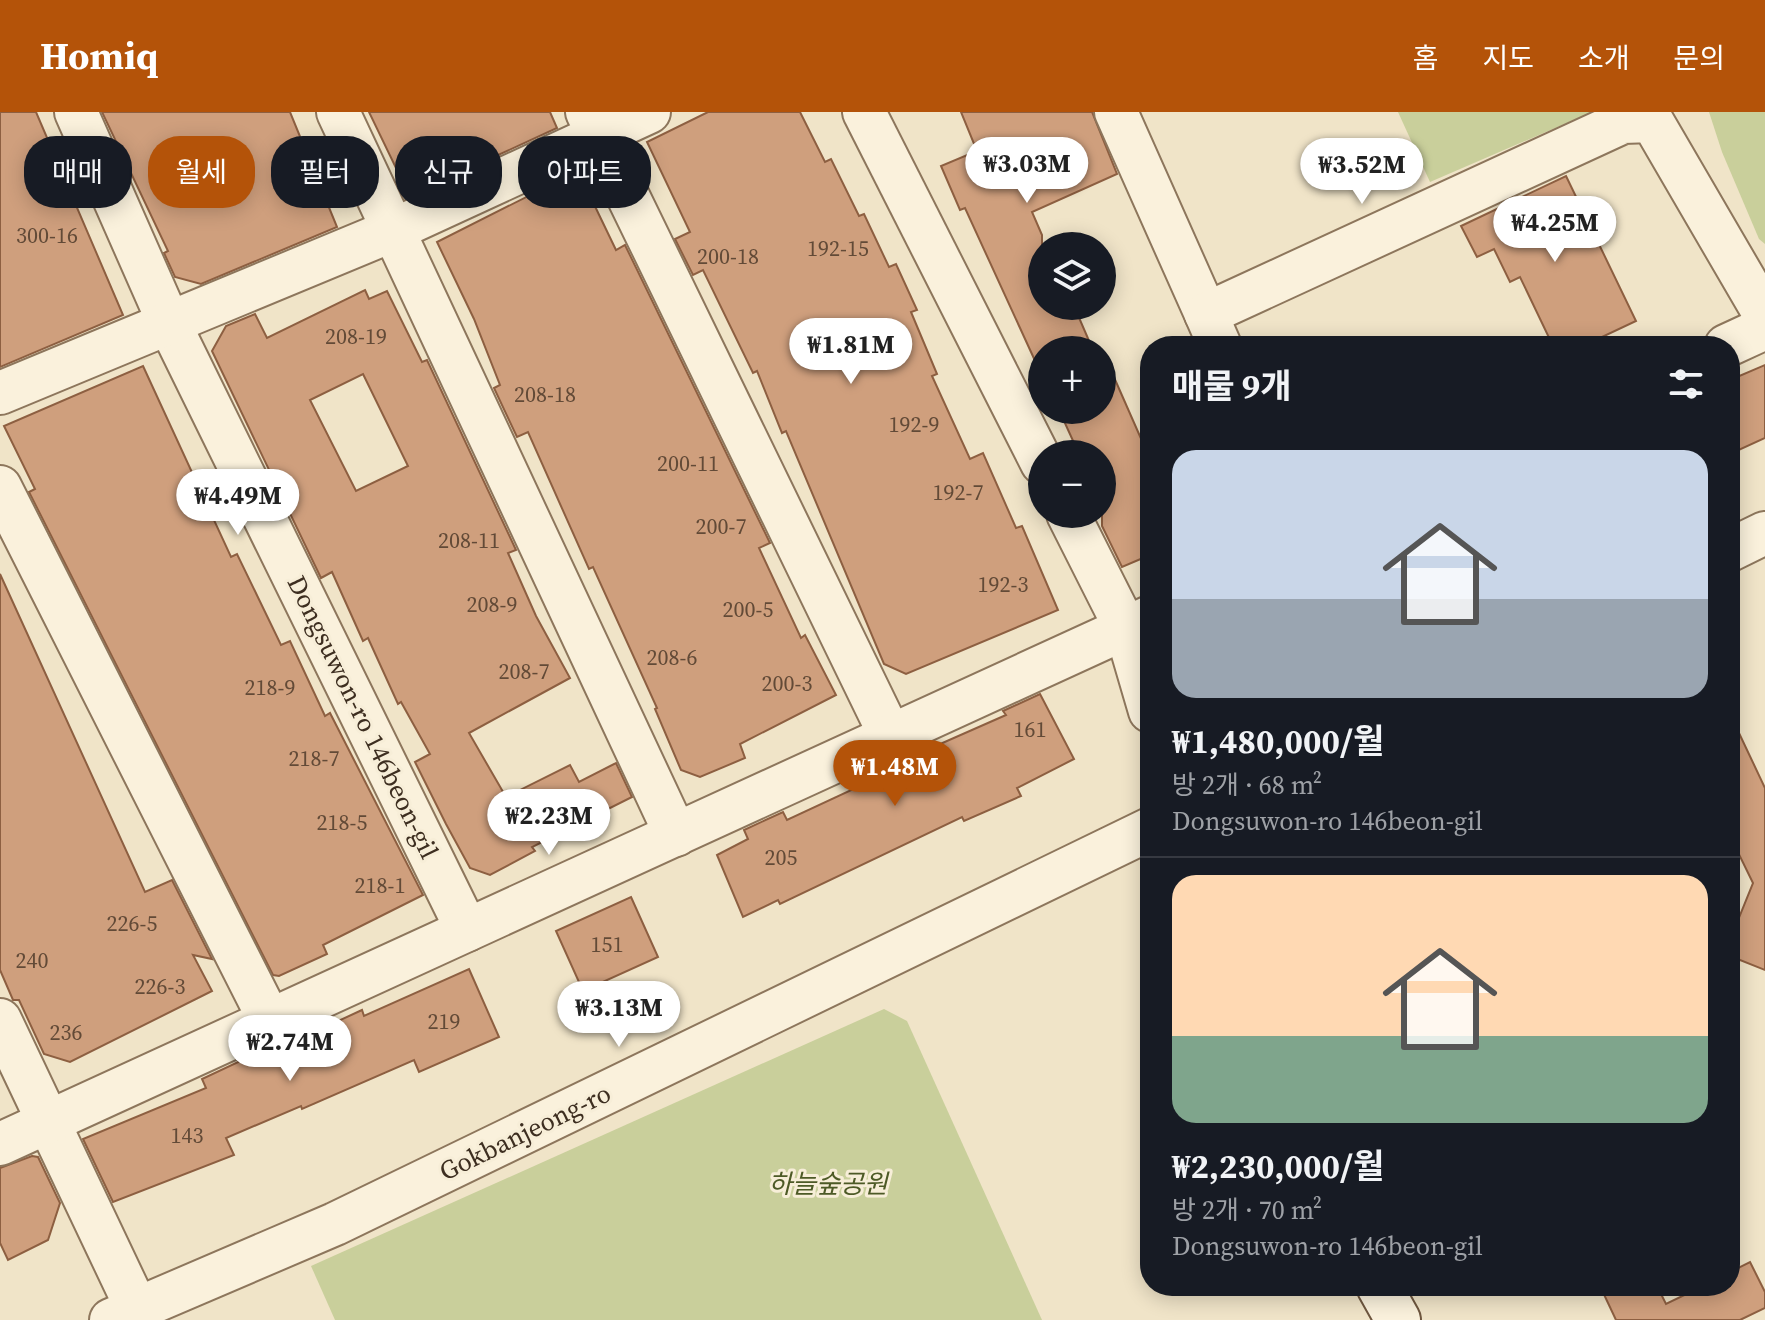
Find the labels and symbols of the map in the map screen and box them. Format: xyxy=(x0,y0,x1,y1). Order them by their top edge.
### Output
pin: ₩3.03M xyxy=(962,137,1092,205)
pin: ₩3.52M xyxy=(1297,138,1427,206)
pin: ₩4.25M xyxy=(1490,196,1620,264)
house number: 300-16 xyxy=(16,220,78,250)
house number: 192-15 xyxy=(807,233,869,263)
house number: 200-18 xyxy=(697,241,759,271)
pin: ₩1.81M xyxy=(786,318,916,386)
house number: 208-19 xyxy=(325,321,387,351)
house number: 208-18 xyxy=(514,379,576,409)
house number: 192-9 xyxy=(889,409,939,439)
house number: 200-11 xyxy=(657,448,719,478)
pin: ₩4.49M xyxy=(173,469,303,537)
house number: 192-7 xyxy=(933,477,983,507)
house number: 200-7 xyxy=(696,511,746,541)
house number: 208-11 xyxy=(438,525,500,555)
street label: Dongsuwon-ro 146beon-gil xyxy=(279,569,447,865)
house number: 192-3 xyxy=(978,569,1028,599)
house number: 208-9 xyxy=(467,589,517,619)
house number: 200-5 xyxy=(723,594,773,624)
house number: 208-6 xyxy=(647,642,697,672)
house number: 208-7 xyxy=(499,656,549,686)
house number: 200-3 xyxy=(762,668,812,698)
house number: 218-9 xyxy=(245,672,295,702)
house number: 161 xyxy=(1013,714,1047,744)
pin: ₩1.48M xyxy=(830,740,960,808)
house number: 218-7 xyxy=(289,743,339,773)
pin: ₩2.23M xyxy=(484,789,614,857)
house number: 218-5 xyxy=(317,807,367,837)
house number: 205 xyxy=(764,842,798,872)
house number: 218-1 xyxy=(355,870,405,900)
house number: 226-5 xyxy=(107,908,157,938)
house number: 151 xyxy=(590,929,624,959)
house number: 240 xyxy=(15,945,49,975)
house number: 226-3 xyxy=(135,971,185,1001)
pin: ₩3.13M xyxy=(554,981,684,1049)
house number: 219 xyxy=(427,1006,461,1036)
pin: ₩2.74M xyxy=(225,1015,355,1083)
house number: 236 xyxy=(49,1017,83,1047)
street label: Gokbanjeong-ro xyxy=(433,1075,617,1189)
house number: 143 xyxy=(170,1120,204,1150)
park label: 하늘숲공원 xyxy=(768,1166,890,1202)

